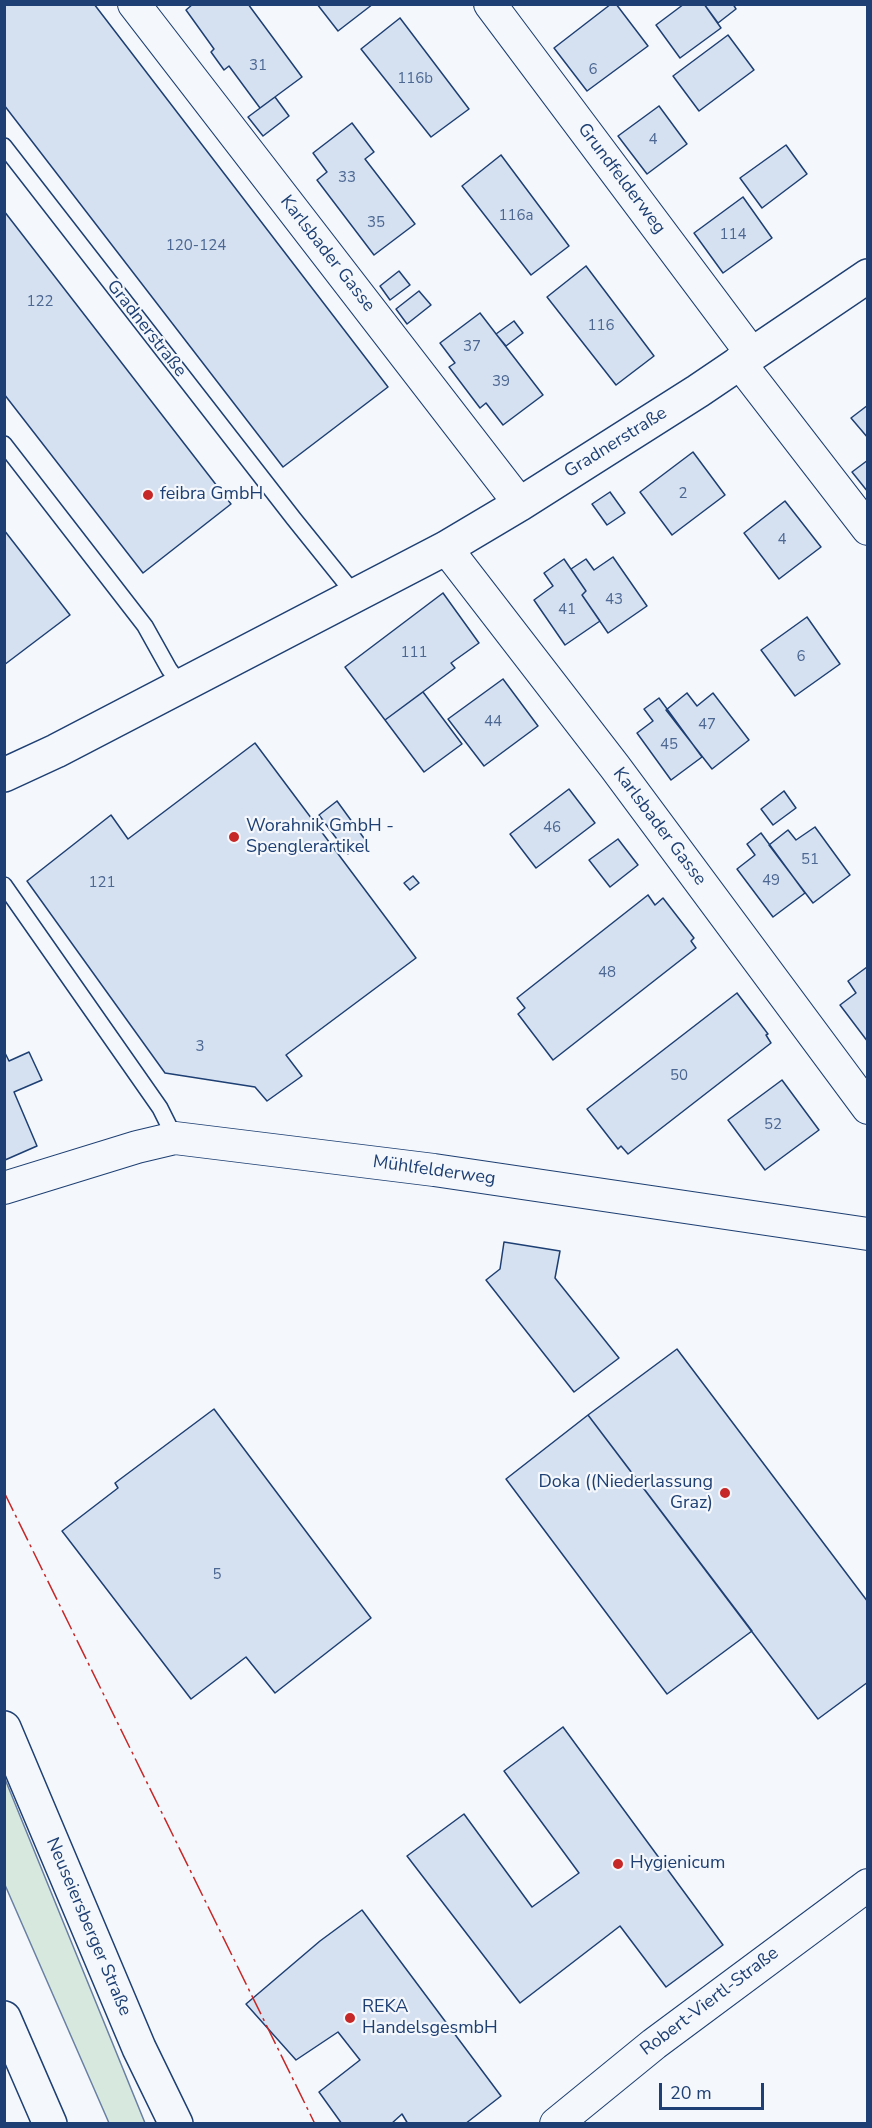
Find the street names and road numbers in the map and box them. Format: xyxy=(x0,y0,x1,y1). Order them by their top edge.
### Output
street label: Grundfelderweg xyxy=(572,119,670,239)
street label: Karlsbader Gasse xyxy=(275,191,379,317)
street label: Gradnerstraße xyxy=(101,276,191,382)
street label: Gradnerstraße xyxy=(561,403,671,483)
street label: Karlsbader Gasse xyxy=(608,764,710,890)
street label: Mühlfelderweg xyxy=(371,1152,497,1190)
street label: Neuseiersberger Straße xyxy=(41,1835,135,2019)
street label: Robert-Viertl-Straße xyxy=(637,1943,783,2061)

